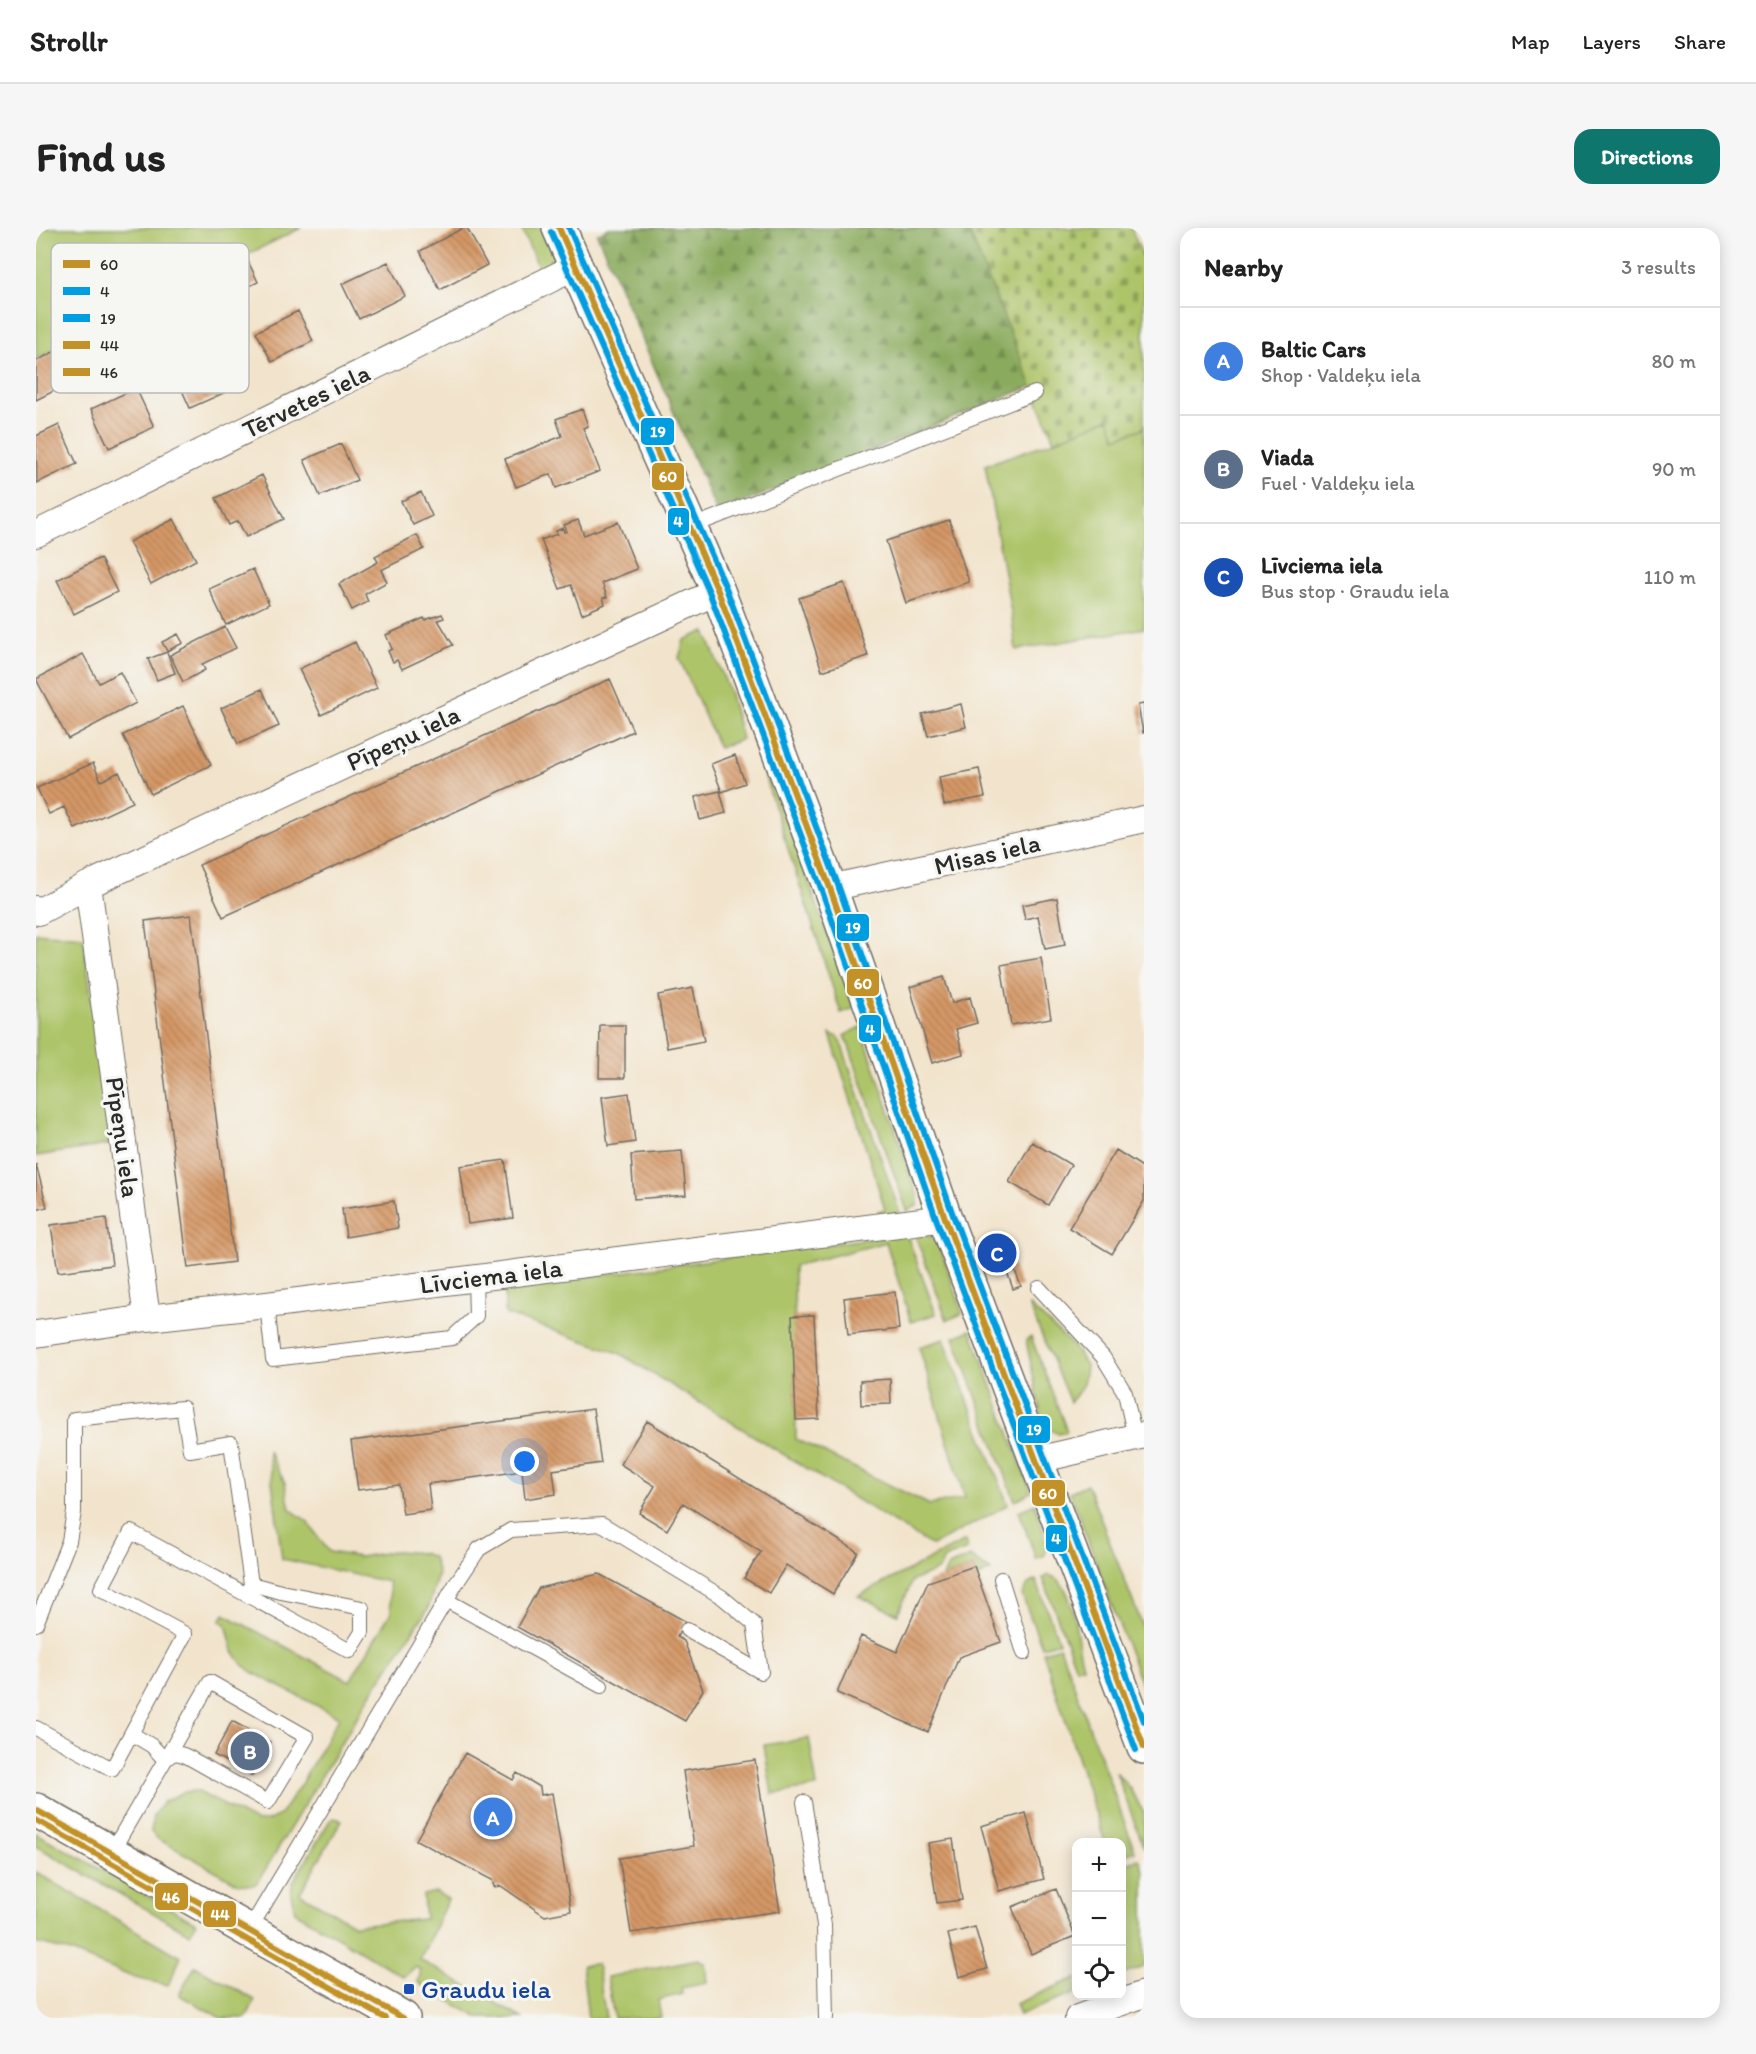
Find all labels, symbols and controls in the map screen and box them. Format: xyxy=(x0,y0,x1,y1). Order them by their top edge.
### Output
text: Strollr xyxy=(30,24,108,58)
text: Map xyxy=(1511,29,1550,54)
text: Layers xyxy=(1583,29,1641,54)
text: Share xyxy=(1674,29,1726,54)
button: Directions xyxy=(1574,129,1720,184)
text: Find us xyxy=(36,131,166,182)
legend xyxy=(51,243,249,393)
text: Nearby xyxy=(1204,251,1283,283)
text: 60 xyxy=(100,255,118,274)
text: 3 results xyxy=(1621,255,1696,279)
text: 4 xyxy=(100,282,110,301)
text: 19 xyxy=(100,309,116,328)
text: 44 xyxy=(100,336,120,355)
text: Baltic Cars xyxy=(1261,336,1366,363)
text: A xyxy=(1217,349,1230,373)
text: 80 m xyxy=(1651,349,1696,373)
street label: Tērvetes iela xyxy=(237,356,375,446)
text: 46 xyxy=(100,363,118,382)
text: Shop · Valdeķu iela xyxy=(1261,363,1421,387)
line badge: 19 xyxy=(640,417,675,446)
text: 19 xyxy=(650,422,666,441)
text: Viada xyxy=(1261,444,1314,471)
text: B xyxy=(1217,457,1230,481)
text: 90 m xyxy=(1652,457,1696,481)
line badge: 60 xyxy=(651,462,685,491)
text: 60 xyxy=(659,467,677,486)
text: Fuel · Valdeķu iela xyxy=(1261,471,1415,495)
line badge: 4 xyxy=(667,507,690,536)
text: 4 xyxy=(673,512,683,531)
text: Līvciema iela xyxy=(1261,552,1383,579)
text: C xyxy=(1217,565,1230,589)
text: 110 m xyxy=(1644,565,1696,589)
text: Bus stop · Graudu iela xyxy=(1261,579,1449,603)
street label: Pīpeņu iela xyxy=(341,698,465,778)
street label: Misas iela xyxy=(931,826,1043,882)
line badge: 19 xyxy=(836,913,870,942)
text: 19 xyxy=(845,918,861,937)
line badge: 60 xyxy=(846,968,880,997)
text: 60 xyxy=(854,974,872,993)
line badge: 4 xyxy=(858,1014,882,1043)
text: 4 xyxy=(865,1020,875,1039)
street label: Pīpeņu iela xyxy=(99,1075,147,1200)
pin: C xyxy=(978,1230,1016,1276)
street label: Līvciema iela xyxy=(418,1251,565,1301)
line badge: 19 xyxy=(1017,1415,1051,1444)
text: 19 xyxy=(1026,1420,1042,1439)
your location xyxy=(510,1447,539,1476)
line badge: 60 xyxy=(1031,1479,1066,1507)
text: 60 xyxy=(1039,1484,1057,1503)
line badge: 4 xyxy=(1045,1524,1068,1553)
text: 4 xyxy=(1051,1529,1061,1548)
pin: B xyxy=(230,1728,270,1774)
pin: A xyxy=(474,1794,512,1840)
map controls xyxy=(1072,1838,1126,2000)
button: + xyxy=(1072,1838,1126,1892)
line badge: 46 xyxy=(154,1882,189,1911)
text: 46 xyxy=(162,1888,181,1907)
button: − xyxy=(1072,1892,1126,1946)
line badge: 44 xyxy=(202,1900,237,1928)
text: 44 xyxy=(210,1905,230,1924)
button: locate xyxy=(1072,1946,1126,2000)
place label: Graudu iela xyxy=(421,1973,552,2005)
marker: Graudu iela xyxy=(402,1982,416,1996)

